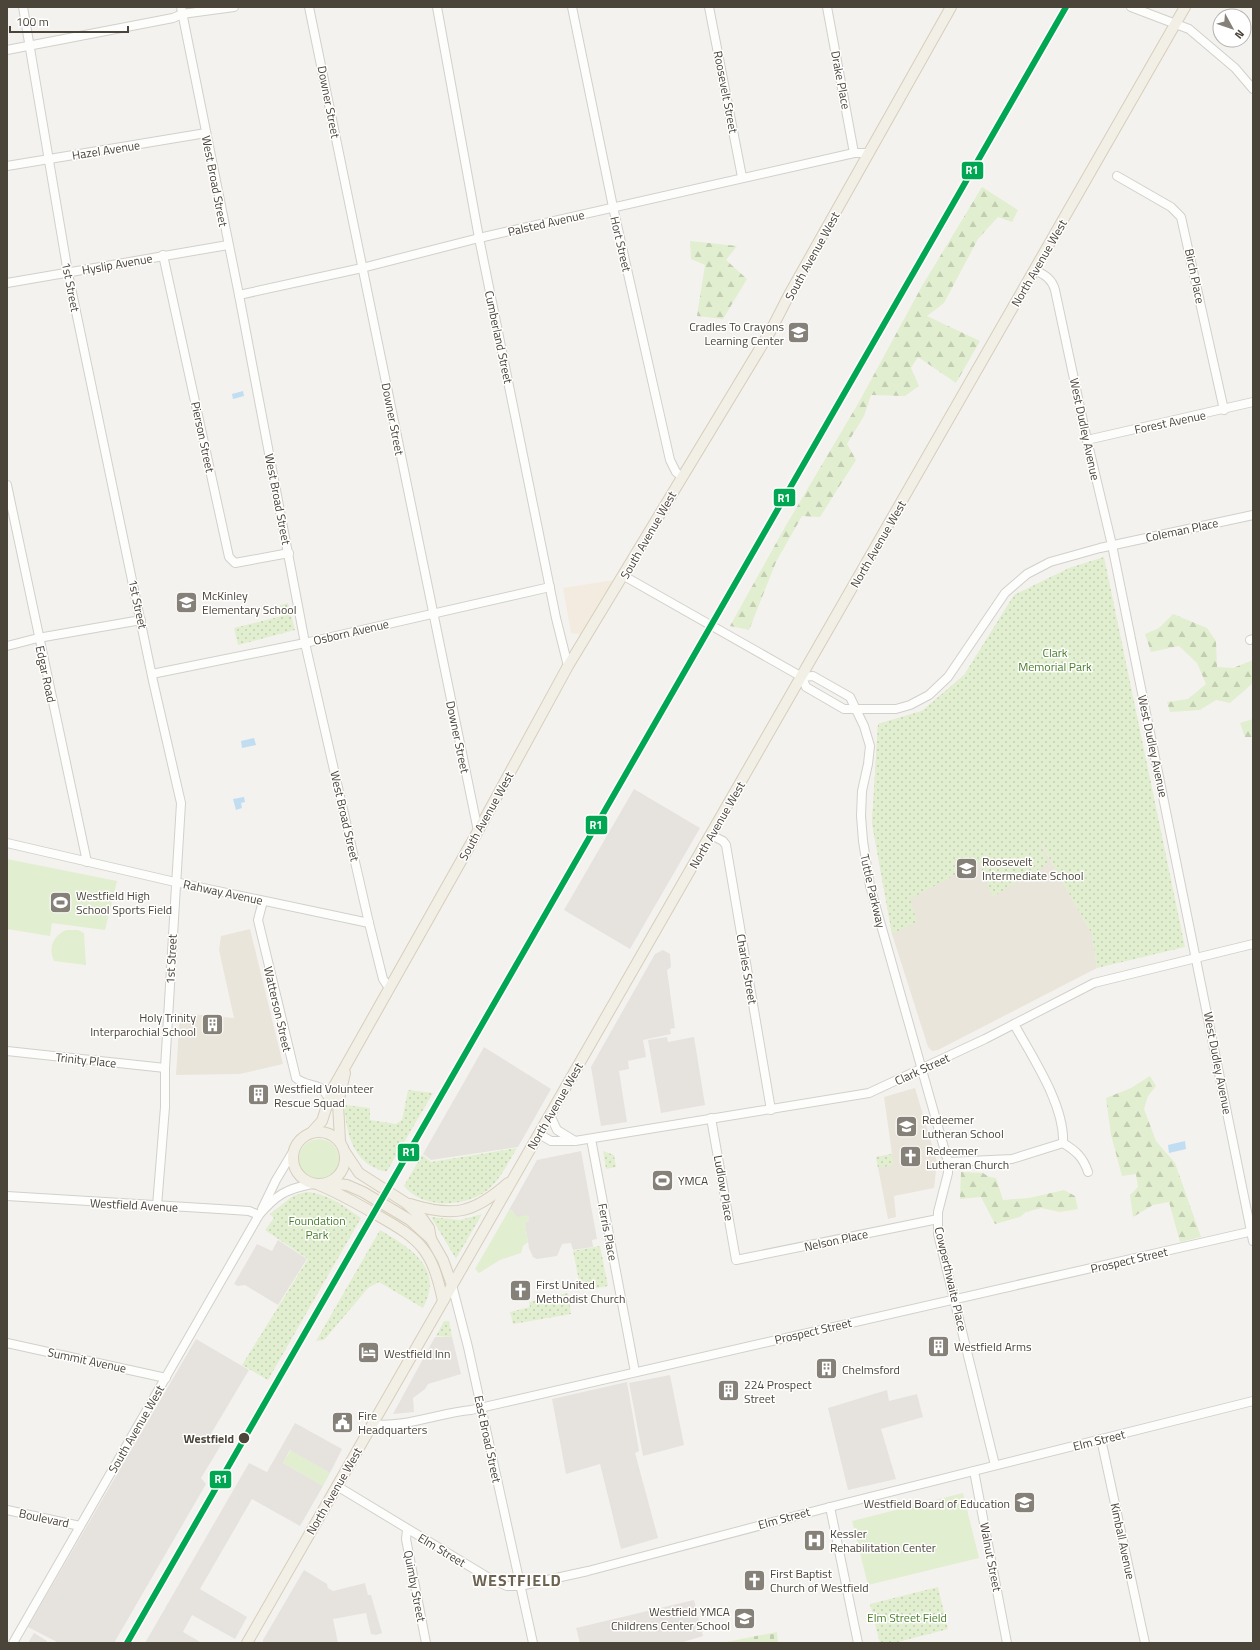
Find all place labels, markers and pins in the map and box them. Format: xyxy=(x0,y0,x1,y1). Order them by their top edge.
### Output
place label: Cradles To Crayons Learning Center xyxy=(689,317,784,350)
school or university icon: Cradles To Crayons Learning Center xyxy=(786,320,812,346)
place label: McKinley Elementary School xyxy=(202,586,296,619)
school or university icon: McKinley Elementary School xyxy=(174,589,200,615)
place label: Roosevelt Intermediate School xyxy=(982,852,1083,885)
school or university icon: Roosevelt Intermediate School xyxy=(954,855,980,881)
place label: Westfield High School Sports Field xyxy=(76,886,172,919)
sports icon: Westfield High School Sports Field xyxy=(47,889,73,915)
place label: Holy Trinity Interparochial School xyxy=(90,1008,196,1041)
building icon: Holy Trinity Interparochial School xyxy=(199,1011,225,1037)
place label: Westfield Volunteer Rescue Squad xyxy=(274,1079,374,1112)
building icon: Westfield Volunteer Rescue Squad xyxy=(245,1082,271,1108)
place label: Redeemer Lutheran School xyxy=(922,1110,1004,1143)
school or university icon: Redeemer Lutheran School xyxy=(894,1113,920,1139)
place label: Redeemer Lutheran Church xyxy=(926,1141,1009,1174)
church icon: Redeemer Lutheran Church xyxy=(897,1144,923,1170)
sports icon: YMCA xyxy=(650,1167,676,1193)
place label: YMCA xyxy=(678,1171,708,1190)
place label: First United Methodist Church xyxy=(536,1275,626,1308)
church icon: First United Methodist Church xyxy=(507,1278,533,1304)
building icon: Westfield Arms xyxy=(925,1333,951,1359)
place label: Westfield Arms xyxy=(954,1337,1032,1356)
hotel icon: Westfield Inn xyxy=(356,1340,382,1366)
place label: Westfield Inn xyxy=(384,1344,451,1363)
building icon: Chelmsford xyxy=(814,1356,840,1382)
place label: Chelmsford xyxy=(842,1360,900,1379)
place label: 224 Prospect Street xyxy=(744,1375,812,1408)
building icon: 224 Prospect Street xyxy=(715,1378,741,1404)
place label: Fire Headquarters xyxy=(358,1406,428,1439)
public building icon: Fire Headquarters xyxy=(329,1409,355,1435)
place label: Westfield xyxy=(184,1429,234,1448)
marker: Westfield xyxy=(237,1431,251,1445)
school or university icon: Westfield Board of Education xyxy=(1012,1490,1038,1516)
place label: Westfield Board of Education xyxy=(864,1494,1010,1513)
place label: Kessler Rehabilitation Center xyxy=(830,1524,936,1557)
hospital icon: Kessler Rehabilitation Center xyxy=(802,1527,828,1553)
place label: First Baptist Church of Westfield xyxy=(770,1564,869,1597)
church icon: First Baptist Church of Westfield xyxy=(742,1567,768,1593)
place label: Westfield YMCA Childrens Center School xyxy=(611,1602,730,1635)
school or university icon: Westfield YMCA Childrens Center School xyxy=(732,1605,758,1631)

